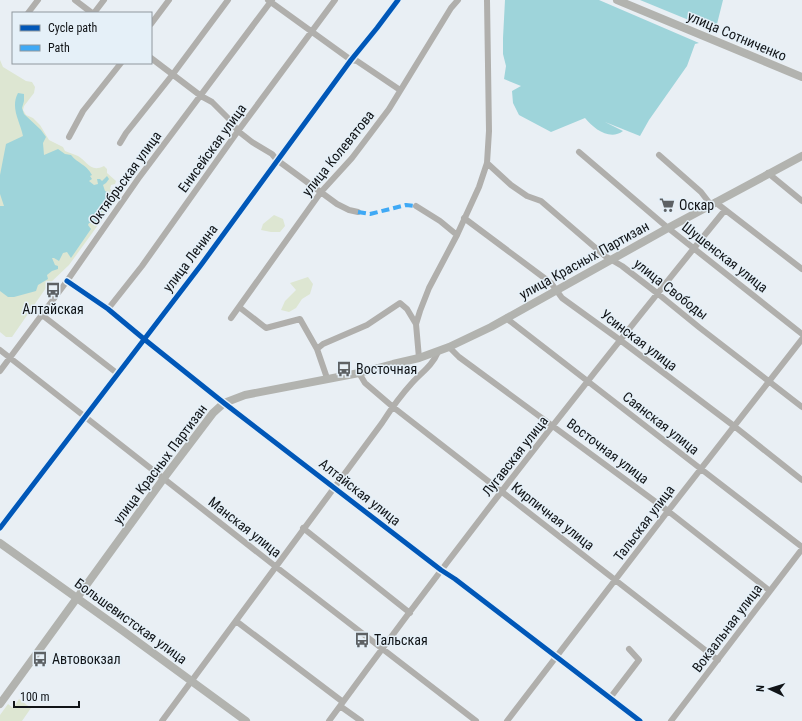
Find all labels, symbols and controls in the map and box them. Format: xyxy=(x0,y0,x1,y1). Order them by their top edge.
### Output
street label: улица Сотниченко xyxy=(685,8,789,64)
legend xyxy=(12,12,152,64)
text: Cycle path xyxy=(48,21,98,35)
text: Path xyxy=(48,41,70,55)
street label: Енисейская улица xyxy=(175,101,249,195)
street label: улица Колеватова xyxy=(299,107,377,199)
street label: Октябрьская улица xyxy=(86,128,164,228)
supermarket icon: Оскар xyxy=(658,196,676,214)
place label: Оскар xyxy=(679,197,714,213)
street label: улица Красных Партизан xyxy=(516,218,652,302)
street label: Шушенская улица xyxy=(679,219,771,295)
street label: улица Ленина xyxy=(159,221,221,295)
street label: улица Свободы xyxy=(631,255,711,323)
bus stop icon: Алтайская xyxy=(44,281,62,299)
place label: Алтайская xyxy=(22,301,84,317)
street label: Усинская улица xyxy=(598,306,680,374)
bus stop icon: Восточная xyxy=(335,360,353,378)
place label: Восточная xyxy=(356,361,417,377)
street label: Саянская улица xyxy=(620,388,702,458)
street label: улица Красных Партизан xyxy=(110,401,210,527)
street label: Лугавская улица xyxy=(479,413,551,499)
street label: Восточная улица xyxy=(564,415,652,487)
street label: Алтайская улица xyxy=(316,455,404,529)
street label: Кирпичная улица xyxy=(509,479,597,553)
street label: Тальская улица xyxy=(610,482,678,564)
street label: Манская улица xyxy=(205,494,285,560)
street label: Большевистская улица xyxy=(72,575,190,667)
street label: Вокзальная улица xyxy=(689,581,765,675)
bus stop icon: Тальская xyxy=(353,631,371,649)
place label: Тальская xyxy=(374,632,428,648)
bus stop icon: Автовокзал xyxy=(31,650,49,668)
place label: Автовокзал xyxy=(52,651,121,667)
north arrow xyxy=(750,669,790,709)
scale bar xyxy=(14,683,79,709)
text: N xyxy=(754,684,767,692)
text: 100 m xyxy=(20,690,50,704)

